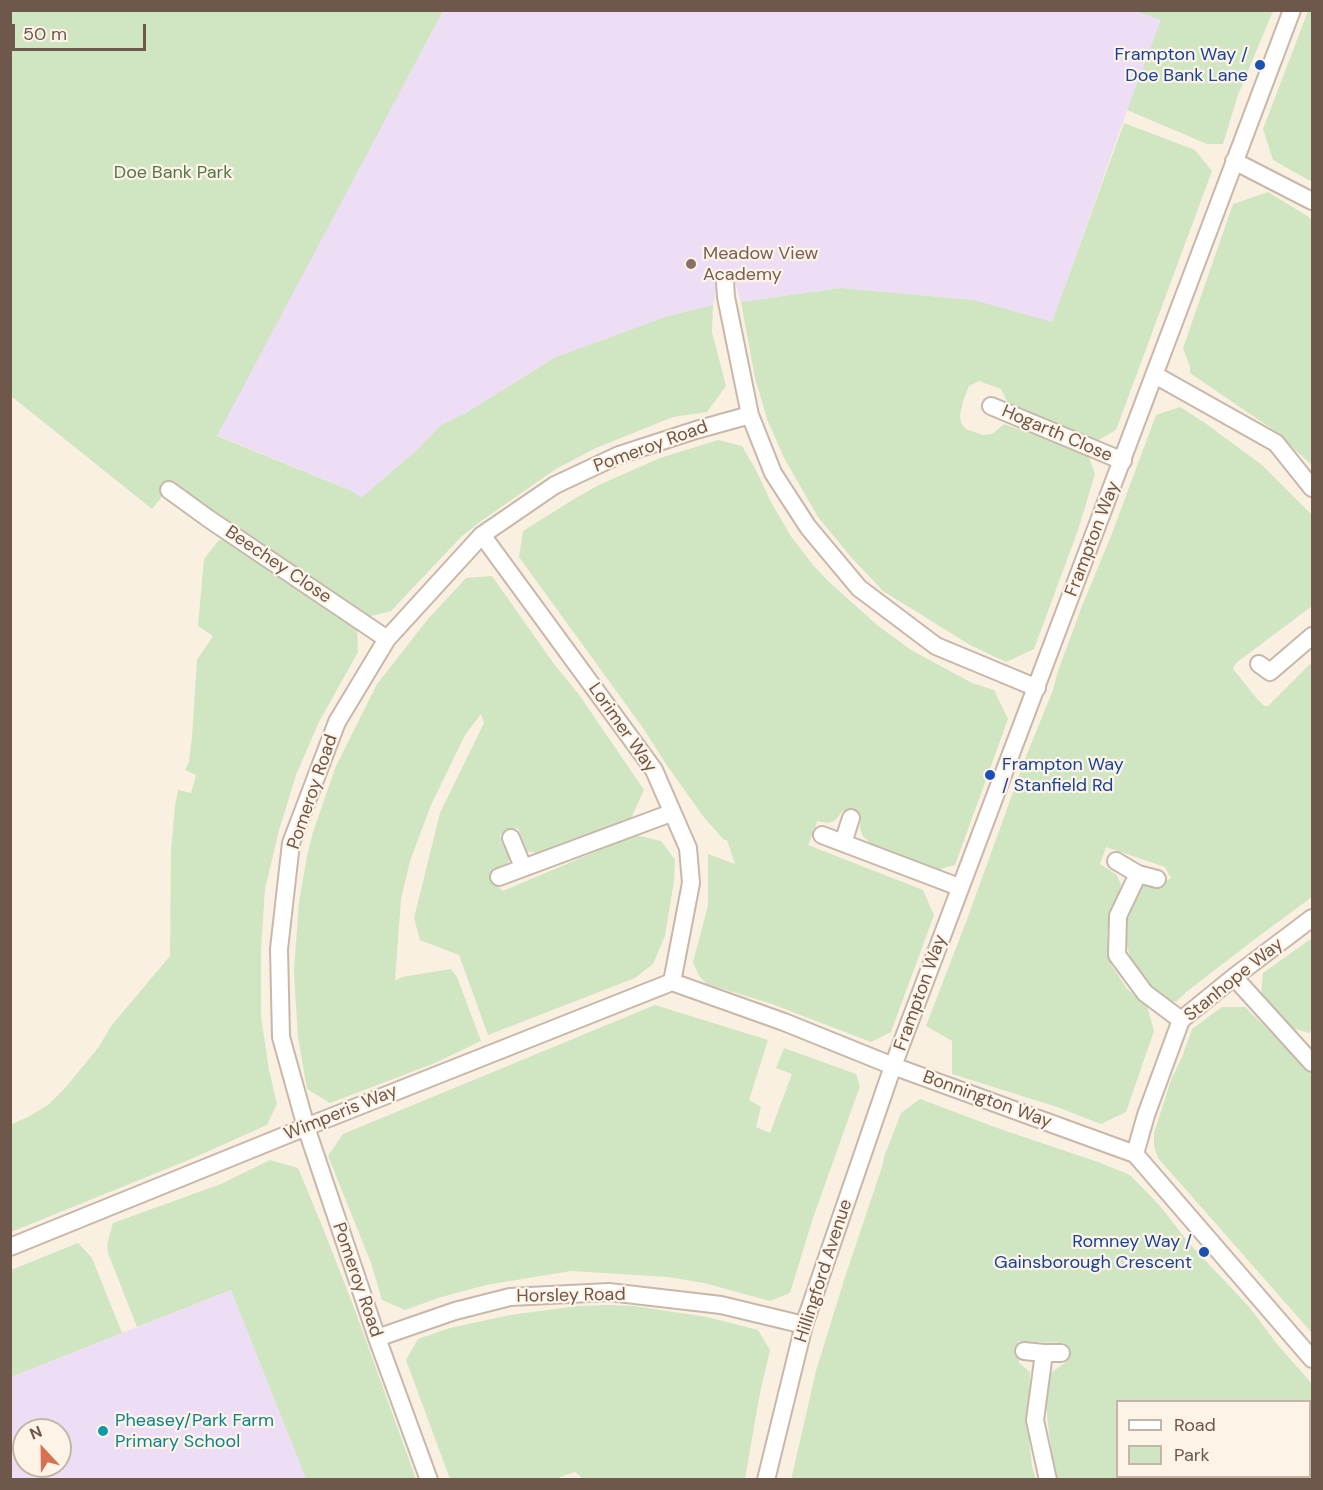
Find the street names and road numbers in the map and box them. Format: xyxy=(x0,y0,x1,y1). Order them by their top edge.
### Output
street label: Hogarth Close xyxy=(998,401,1116,467)
street label: Pomeroy Road xyxy=(591,416,711,478)
street label: Frampton Way xyxy=(1061,478,1125,600)
street label: Beechey Close xyxy=(221,522,335,608)
street label: Lorimer Way xyxy=(583,679,661,777)
street label: Pomeroy Road xyxy=(283,732,343,852)
street label: Frampton Way xyxy=(890,932,952,1054)
street label: Stanhope Way xyxy=(1180,934,1288,1026)
street label: Bonnington Way xyxy=(920,1067,1054,1133)
street label: Wimperis Way xyxy=(281,1080,401,1146)
street label: Hillingford Avenue xyxy=(791,1197,857,1345)
street label: Pomeroy Road xyxy=(327,1220,387,1340)
street label: Horsley Road xyxy=(516,1284,626,1308)

